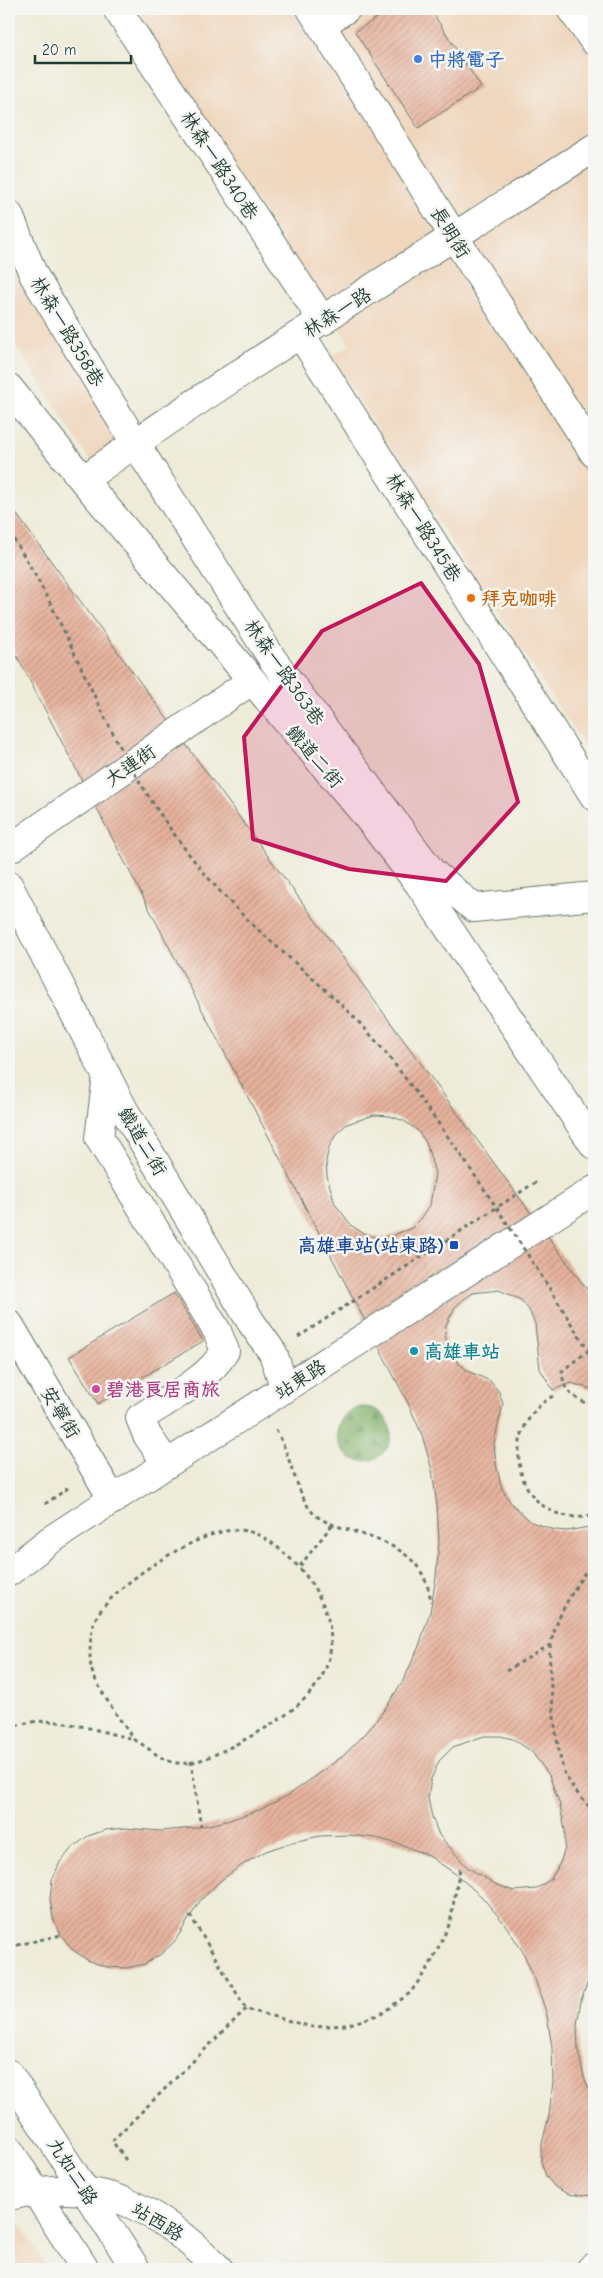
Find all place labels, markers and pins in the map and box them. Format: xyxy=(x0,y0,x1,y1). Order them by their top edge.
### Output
place label: 中將電子 xyxy=(428,49,504,71)
marker: 中將電子 xyxy=(412,53,424,65)
place label: 拜克咖啡 xyxy=(481,588,557,610)
marker: 拜克咖啡 xyxy=(465,592,477,604)
place label: 高雄車站(站東路) xyxy=(297,1235,444,1257)
marker: 高雄車站(站東路) xyxy=(448,1239,460,1251)
place label: 高雄車站 xyxy=(424,1341,500,1363)
marker: 高雄車站 xyxy=(408,1345,420,1357)
place label: 碧港良居商旅 xyxy=(106,1379,220,1401)
marker: 碧港良居商旅 xyxy=(90,1383,102,1395)

